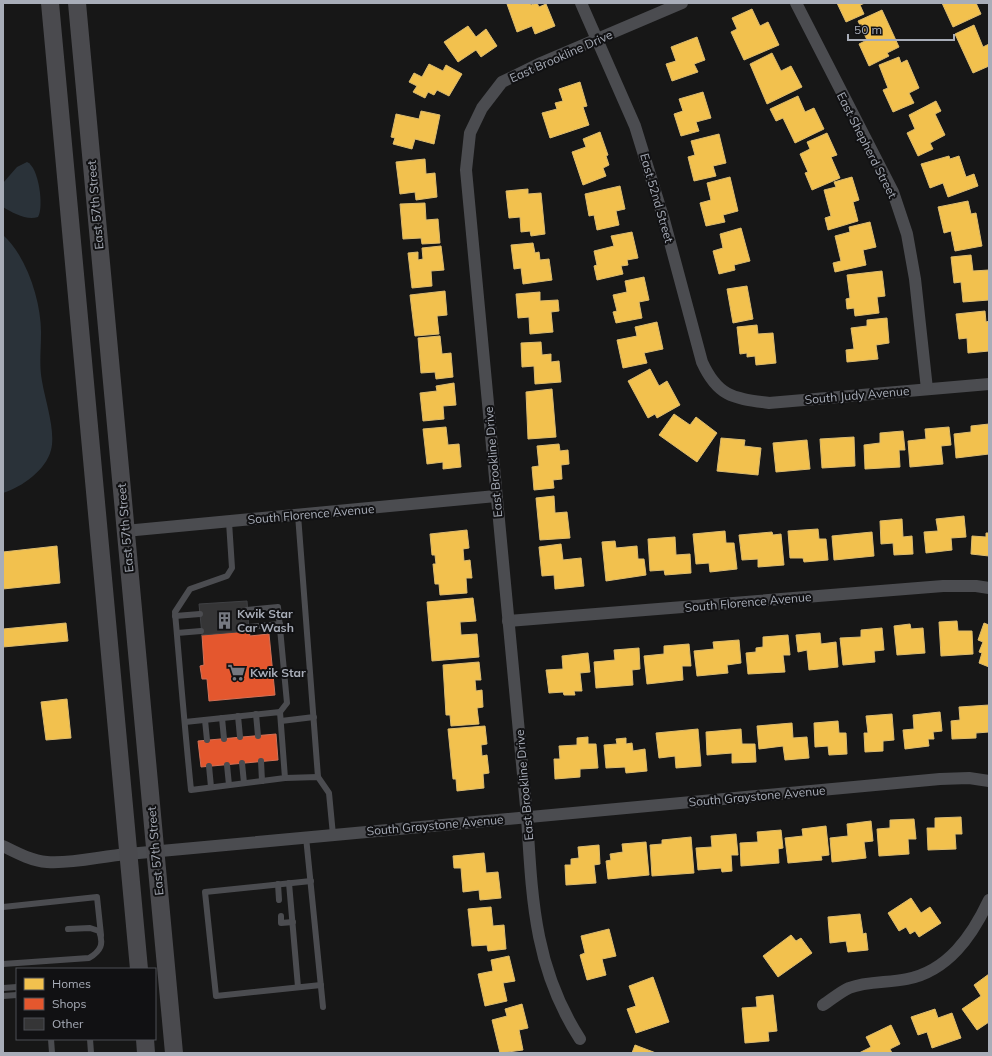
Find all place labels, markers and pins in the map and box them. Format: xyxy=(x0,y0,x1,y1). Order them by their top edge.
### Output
place label: Kwik Star Car Wash xyxy=(237,606,294,635)
building icon: Kwik Star Car Wash xyxy=(214,610,234,630)
supermarket icon: Kwik Star xyxy=(227,662,247,682)
place label: Kwik Star xyxy=(250,665,306,680)

